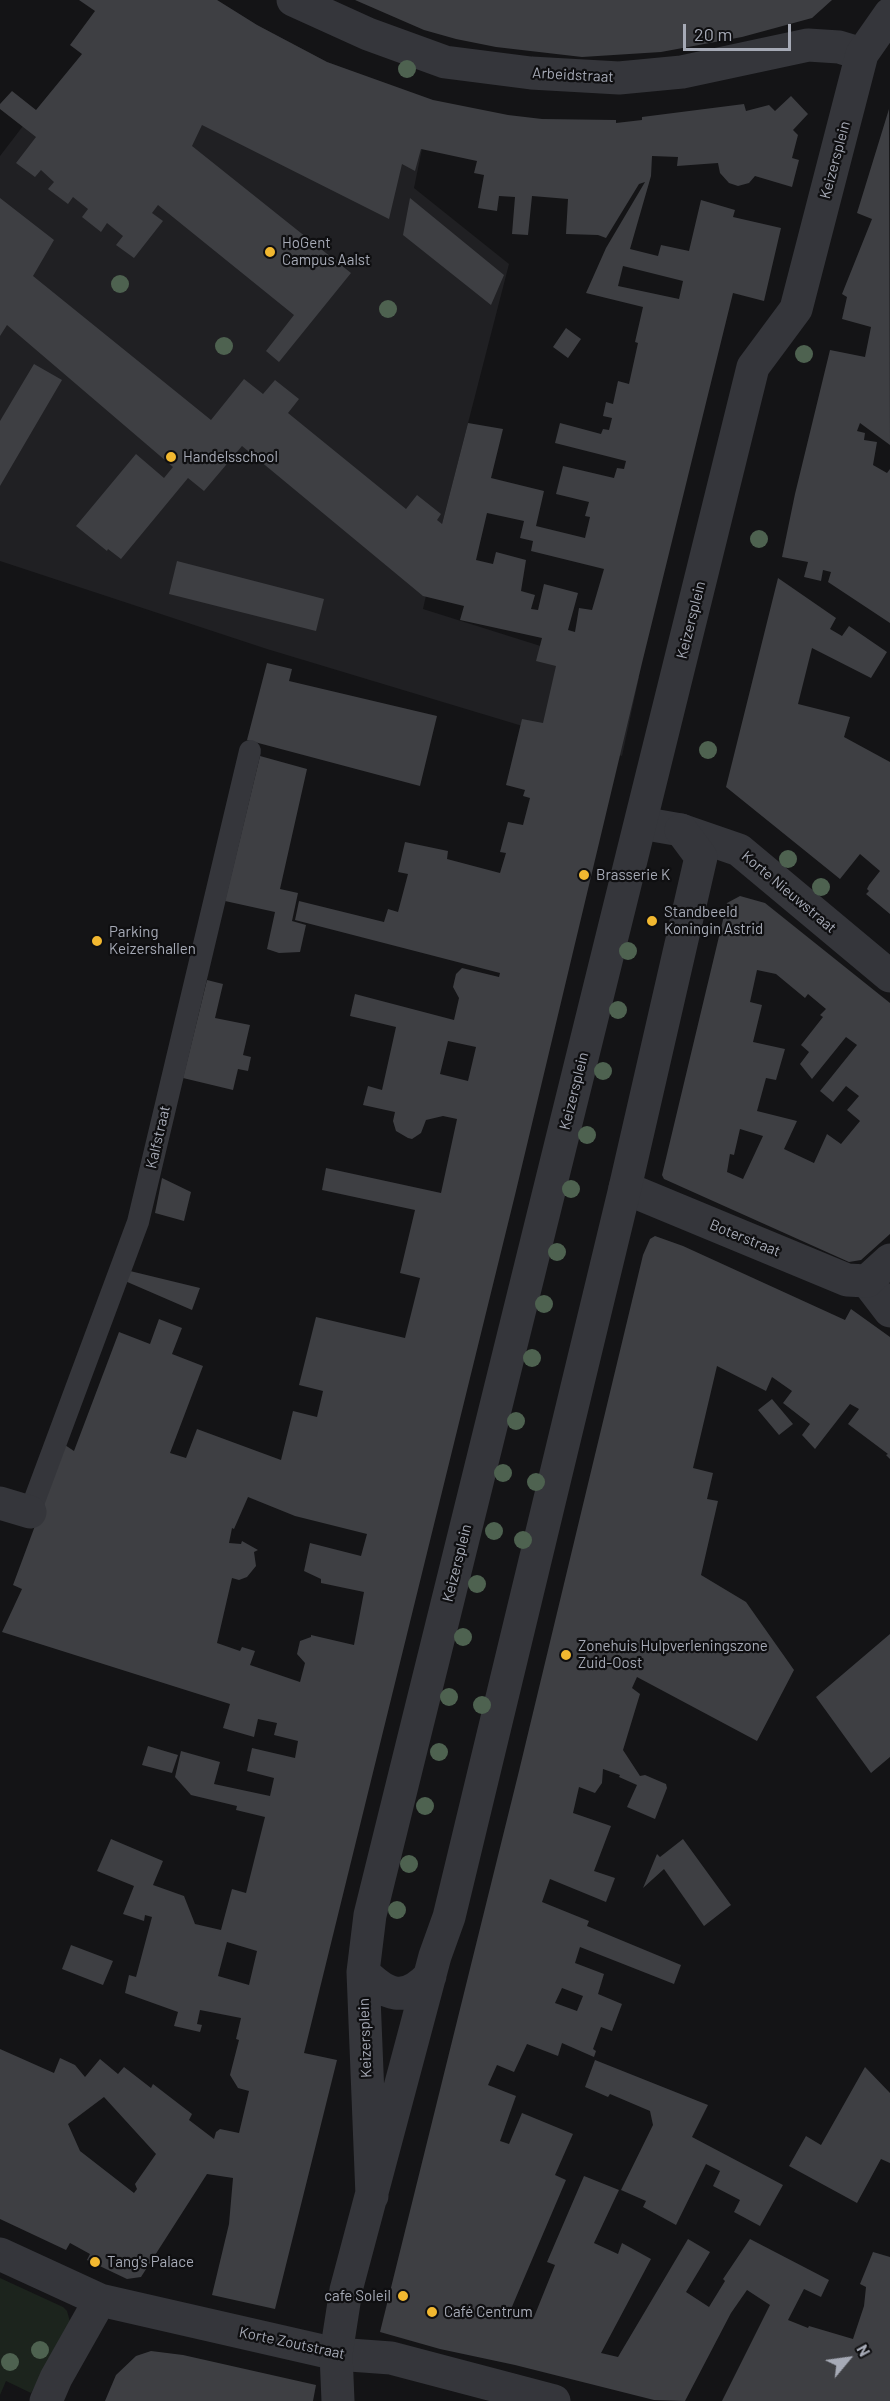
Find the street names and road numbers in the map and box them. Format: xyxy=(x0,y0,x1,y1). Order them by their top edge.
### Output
street label: Arbeidstraat xyxy=(532,64,614,86)
street label: Keizersplein xyxy=(816,119,854,201)
street label: Keizersplein xyxy=(673,579,709,661)
street label: Korte Nieuwstraat xyxy=(738,847,840,937)
street label: Keizersplein xyxy=(556,1050,592,1132)
street label: Kalfstraat xyxy=(142,1104,174,1170)
street label: Boterstraat xyxy=(707,1216,783,1260)
street label: Keizersplein xyxy=(439,1522,475,1604)
street label: Keizersplein xyxy=(355,1998,375,2078)
street label: Korte Zoutstraat xyxy=(237,2323,347,2363)

